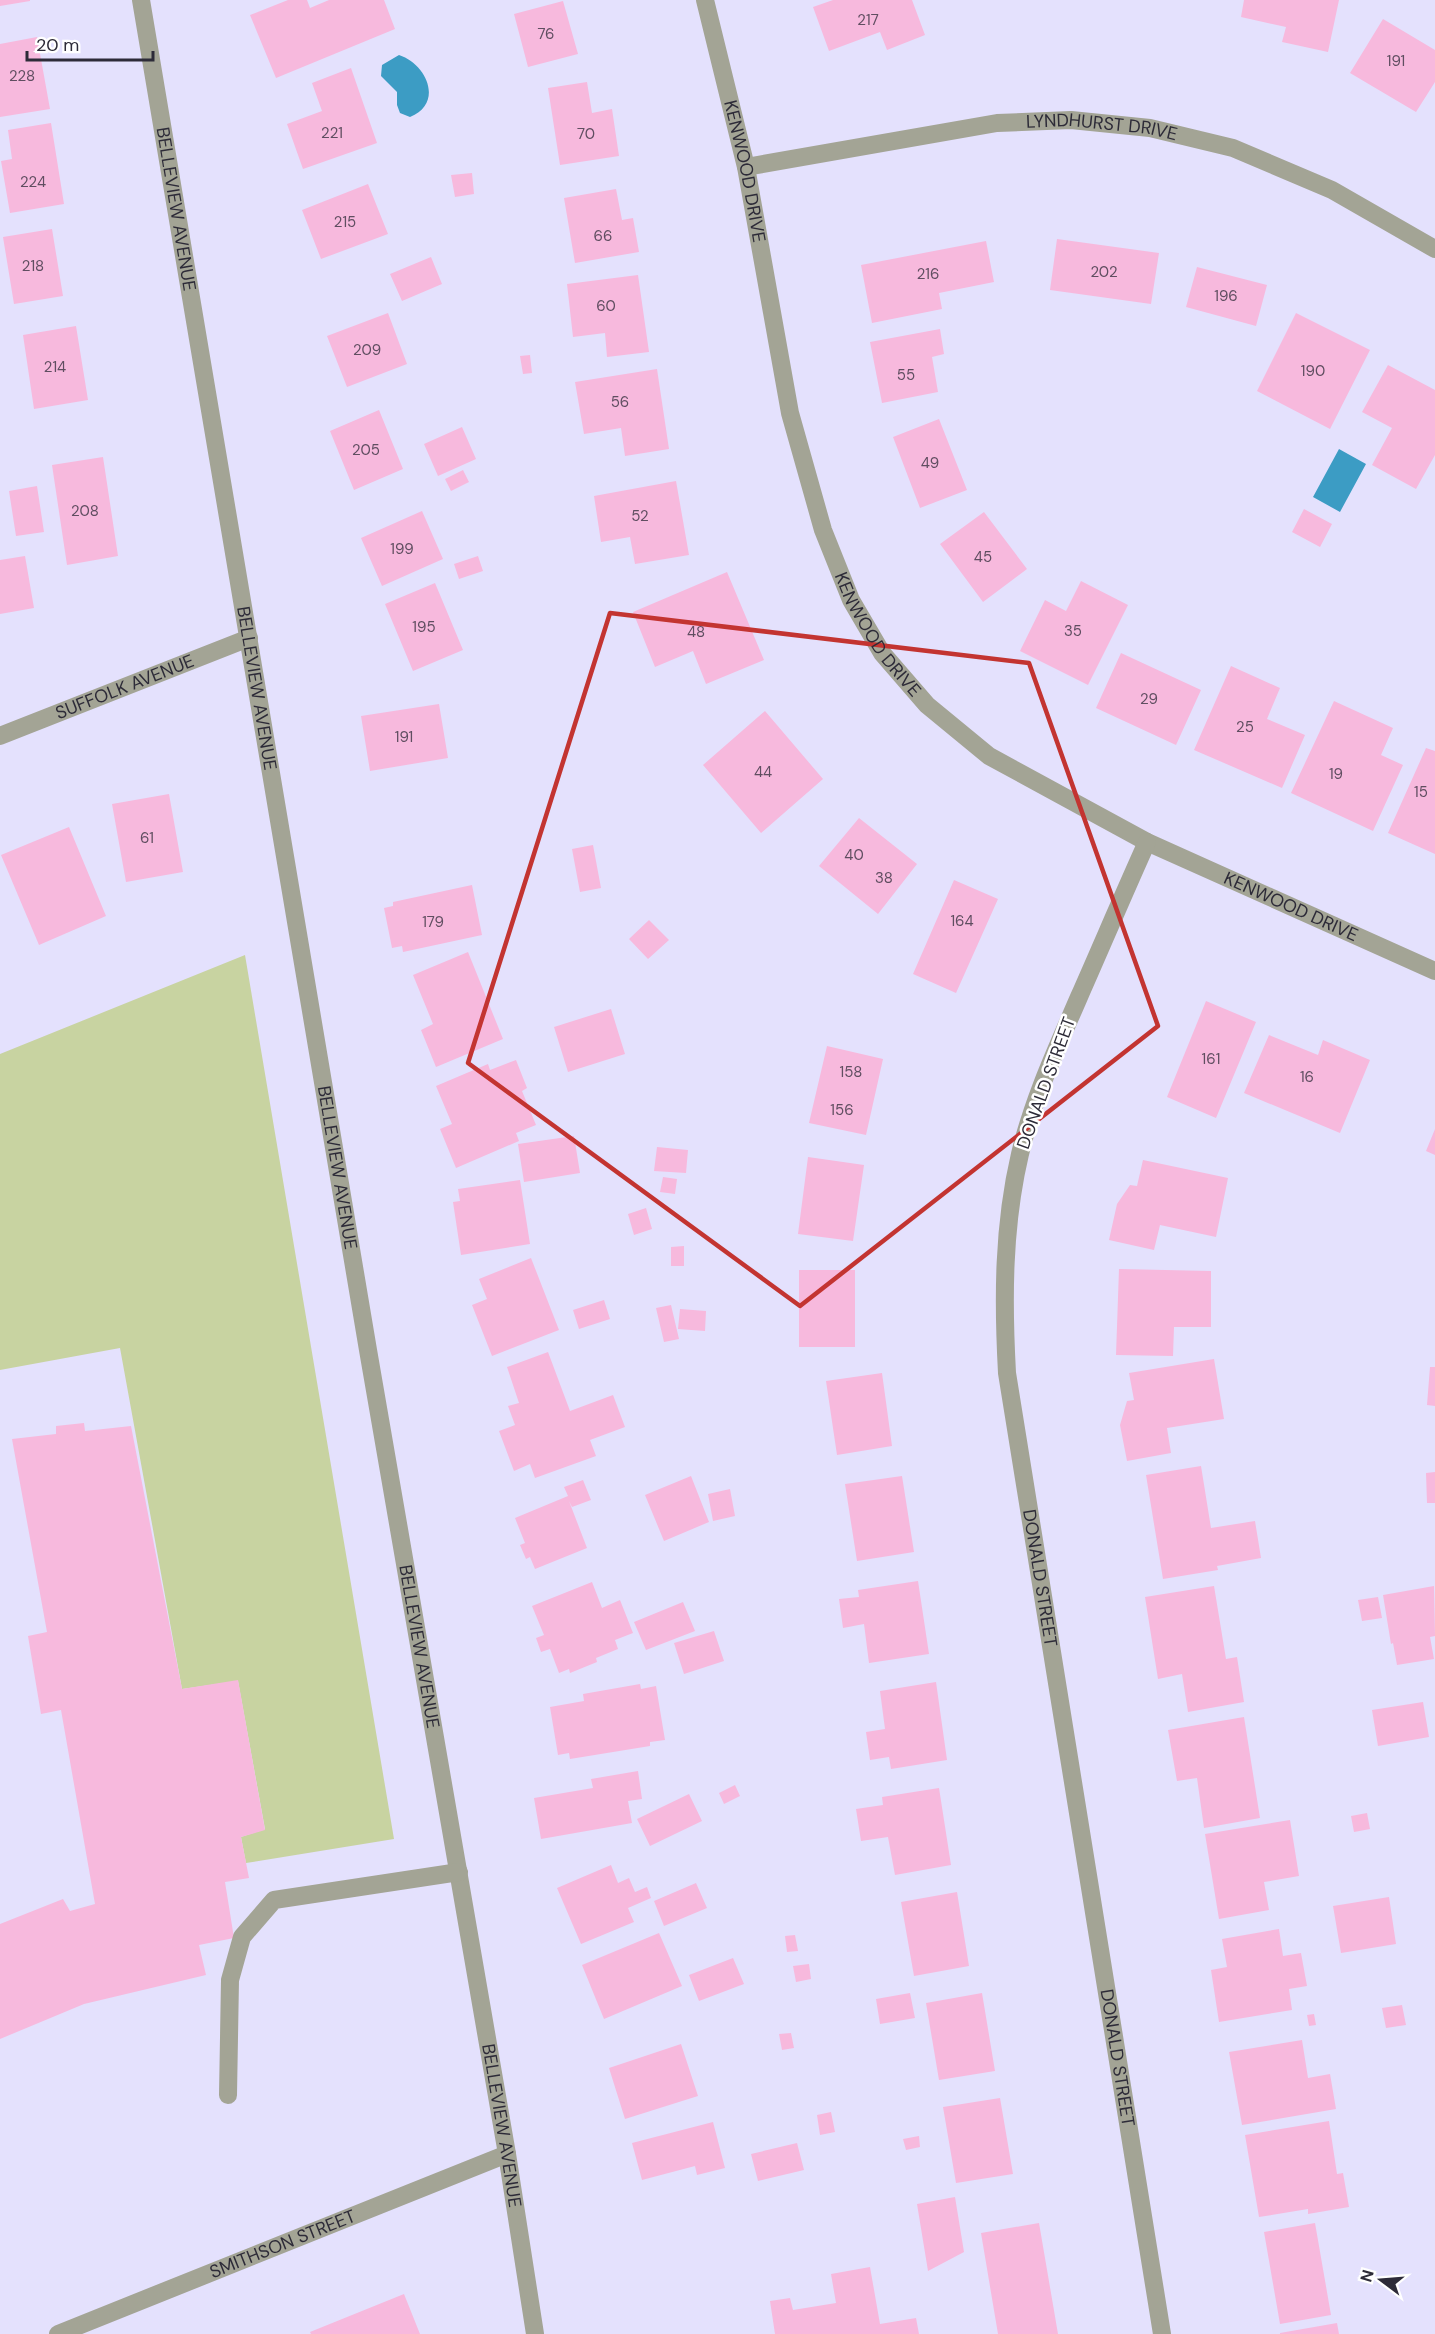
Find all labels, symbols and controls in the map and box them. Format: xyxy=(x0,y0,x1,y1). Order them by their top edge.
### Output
house number: 217 xyxy=(857,10,879,30)
scale bar xyxy=(27,24,153,62)
house number: 76 xyxy=(537,24,555,44)
text: 20 m xyxy=(36,33,79,57)
house number: 191 xyxy=(1387,51,1405,71)
house number: 228 xyxy=(9,66,35,86)
street label: KENWOOD DRIVE xyxy=(718,98,771,244)
street label: LYNDHURST DRIVE xyxy=(1025,108,1180,146)
house number: 221 xyxy=(321,123,343,143)
house number: 70 xyxy=(577,124,595,144)
street label: BELLEVIEW AVENUE xyxy=(151,125,202,293)
house number: 224 xyxy=(20,172,46,192)
house number: 215 xyxy=(334,212,356,232)
house number: 66 xyxy=(594,226,612,246)
house number: 218 xyxy=(22,256,44,276)
house number: 202 xyxy=(1090,262,1118,282)
house number: 216 xyxy=(917,264,939,284)
house number: 196 xyxy=(1214,286,1238,306)
house number: 60 xyxy=(596,296,616,316)
house number: 209 xyxy=(353,340,381,360)
house number: 214 xyxy=(44,357,66,377)
house number: 190 xyxy=(1301,361,1325,381)
house number: 55 xyxy=(897,365,915,385)
house number: 56 xyxy=(611,392,629,412)
house number: 205 xyxy=(352,440,380,460)
house number: 49 xyxy=(921,453,939,473)
house number: 208 xyxy=(71,501,99,521)
house number: 52 xyxy=(631,506,649,526)
house number: 199 xyxy=(390,539,414,559)
house number: 45 xyxy=(974,547,992,567)
street label: KENWOOD DRIVE xyxy=(829,568,927,702)
street label: BELLEVIEW AVENUE xyxy=(231,605,282,772)
house number: 195 xyxy=(412,617,436,637)
house number: 35 xyxy=(1064,621,1082,641)
house number: 48 xyxy=(687,622,705,642)
street label: SUFFOLK AVENUE xyxy=(52,649,198,725)
house number: 29 xyxy=(1140,689,1158,709)
house number: 25 xyxy=(1236,717,1254,737)
house number: 191 xyxy=(395,727,413,747)
house number: 44 xyxy=(754,762,772,782)
house number: 19 xyxy=(1329,764,1343,784)
house number: 15 xyxy=(1414,782,1428,802)
house number: 61 xyxy=(140,828,154,848)
house number: 40 xyxy=(844,845,864,865)
street label: KENWOOD DRIVE xyxy=(1220,866,1362,947)
house number: 38 xyxy=(875,868,893,888)
house number: 164 xyxy=(950,911,974,931)
house number: 179 xyxy=(422,912,444,932)
street label: DONALD STREET xyxy=(1011,1014,1081,1152)
house number: 161 xyxy=(1202,1049,1220,1069)
house number: 158 xyxy=(840,1062,862,1082)
house number: 16 xyxy=(1300,1067,1314,1087)
street label: BELLEVIEW AVENUE xyxy=(312,1084,363,1251)
house number: 156 xyxy=(830,1100,854,1120)
street label: DONALD STREET xyxy=(1017,1508,1063,1648)
street label: BELLEVIEW AVENUE xyxy=(393,1563,445,1730)
street label: DONALD STREET xyxy=(1095,1987,1140,2128)
street label: BELLEVIEW AVENUE xyxy=(476,2042,527,2209)
street label: SMITHSON STREET xyxy=(206,2204,359,2284)
north arrow xyxy=(1351,2250,1411,2310)
text: N xyxy=(1355,2267,1379,2285)

